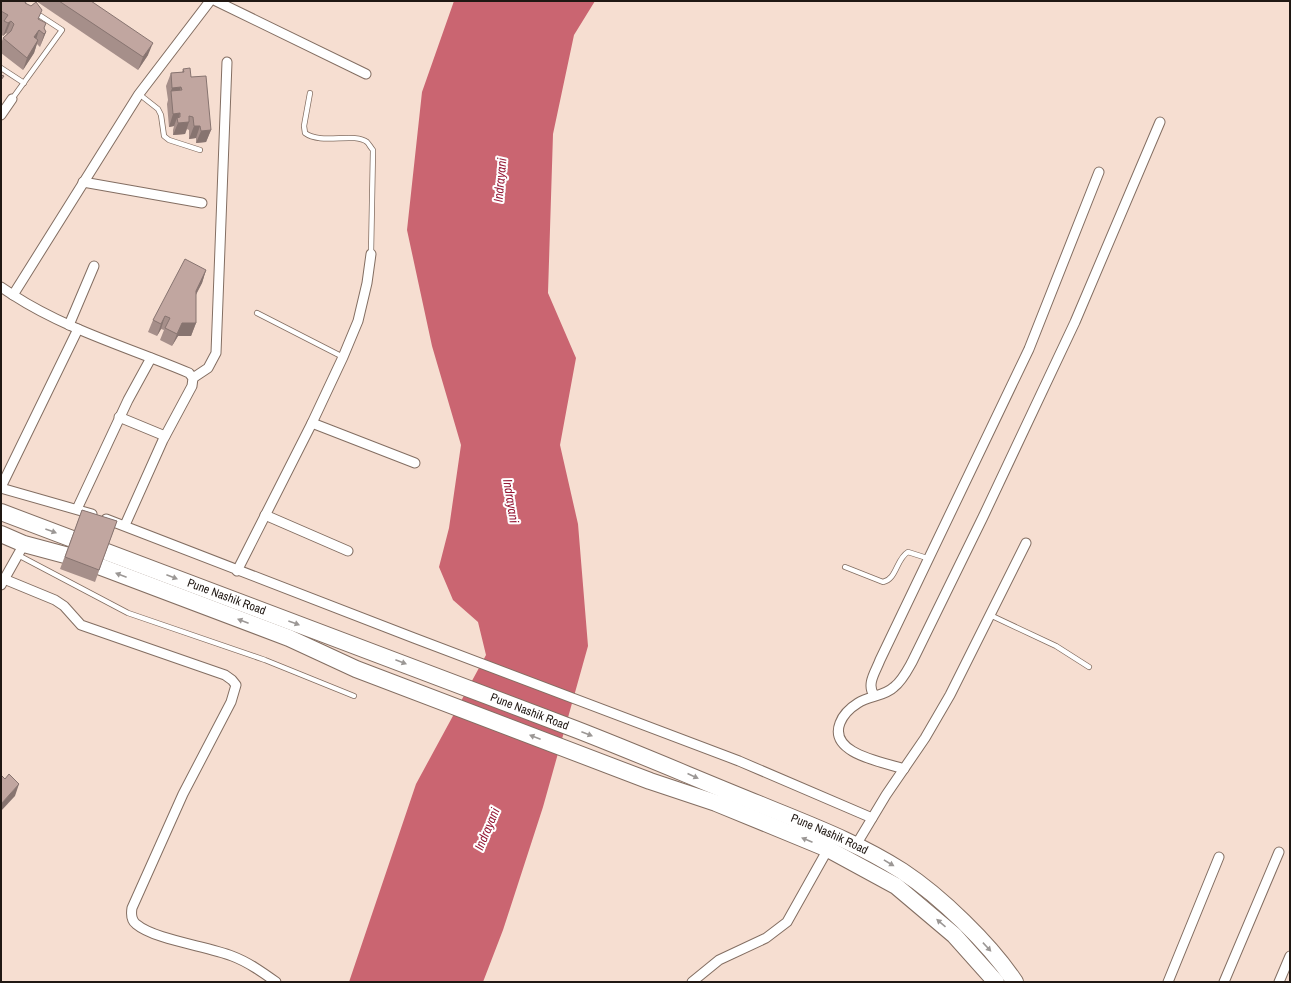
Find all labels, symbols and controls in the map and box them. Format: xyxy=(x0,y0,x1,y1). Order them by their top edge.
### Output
water label: Indrayani xyxy=(490,157,510,203)
water label: Indrayani xyxy=(499,478,523,524)
one-way arrow xyxy=(45,529,57,535)
one-way arrow xyxy=(115,571,127,577)
one-way arrow xyxy=(167,575,179,581)
street label: Pune Nashik Road xyxy=(185,575,268,619)
one-way arrow xyxy=(237,617,249,623)
one-way arrow xyxy=(288,621,300,627)
one-way arrow xyxy=(395,659,407,665)
street label: Pune Nashik Road xyxy=(488,689,571,734)
one-way arrow xyxy=(582,731,594,737)
one-way arrow xyxy=(528,733,540,739)
one-way arrow xyxy=(688,773,699,779)
water label: Indrayani xyxy=(470,805,504,853)
street label: Pune Nashik Road xyxy=(789,810,871,858)
one-way arrow xyxy=(802,837,813,843)
one-way arrow xyxy=(883,860,895,867)
one-way arrow xyxy=(935,919,946,928)
one-way arrow xyxy=(982,942,992,952)

